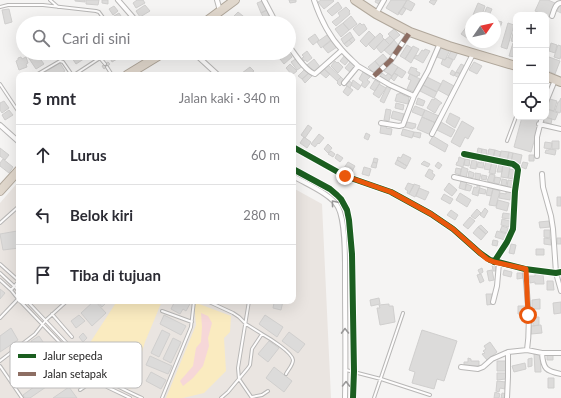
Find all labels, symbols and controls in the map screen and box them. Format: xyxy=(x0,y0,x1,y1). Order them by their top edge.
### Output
north arrow xyxy=(465,12,501,48)
map controls xyxy=(513,12,549,120)
button: + xyxy=(513,12,549,48)
search box xyxy=(16,16,296,60)
icon: search xyxy=(30,27,52,49)
text: Cari di sini xyxy=(62,29,130,47)
button: − xyxy=(513,48,549,84)
button: locate xyxy=(513,84,549,120)
text: 5 mnt xyxy=(32,88,76,109)
text: Jalan kaki · 340 m xyxy=(179,90,280,106)
icon: ahead xyxy=(32,144,54,166)
text: Lurus xyxy=(70,146,107,164)
text: 60 m xyxy=(251,147,280,163)
route end xyxy=(336,167,354,185)
one-way arrow xyxy=(332,200,339,208)
icon: left xyxy=(32,204,54,226)
text: Belok kiri xyxy=(70,206,133,224)
text: 280 m xyxy=(243,207,280,223)
icon: arrive xyxy=(32,264,54,286)
text: Tiba di tujuan xyxy=(70,266,161,284)
route start xyxy=(519,306,537,324)
one-way arrow xyxy=(341,328,350,334)
legend xyxy=(10,342,142,388)
text: Jalur sepeda xyxy=(43,349,102,362)
text: Jalan setapak xyxy=(43,367,107,380)
one-way arrow xyxy=(342,381,350,387)

